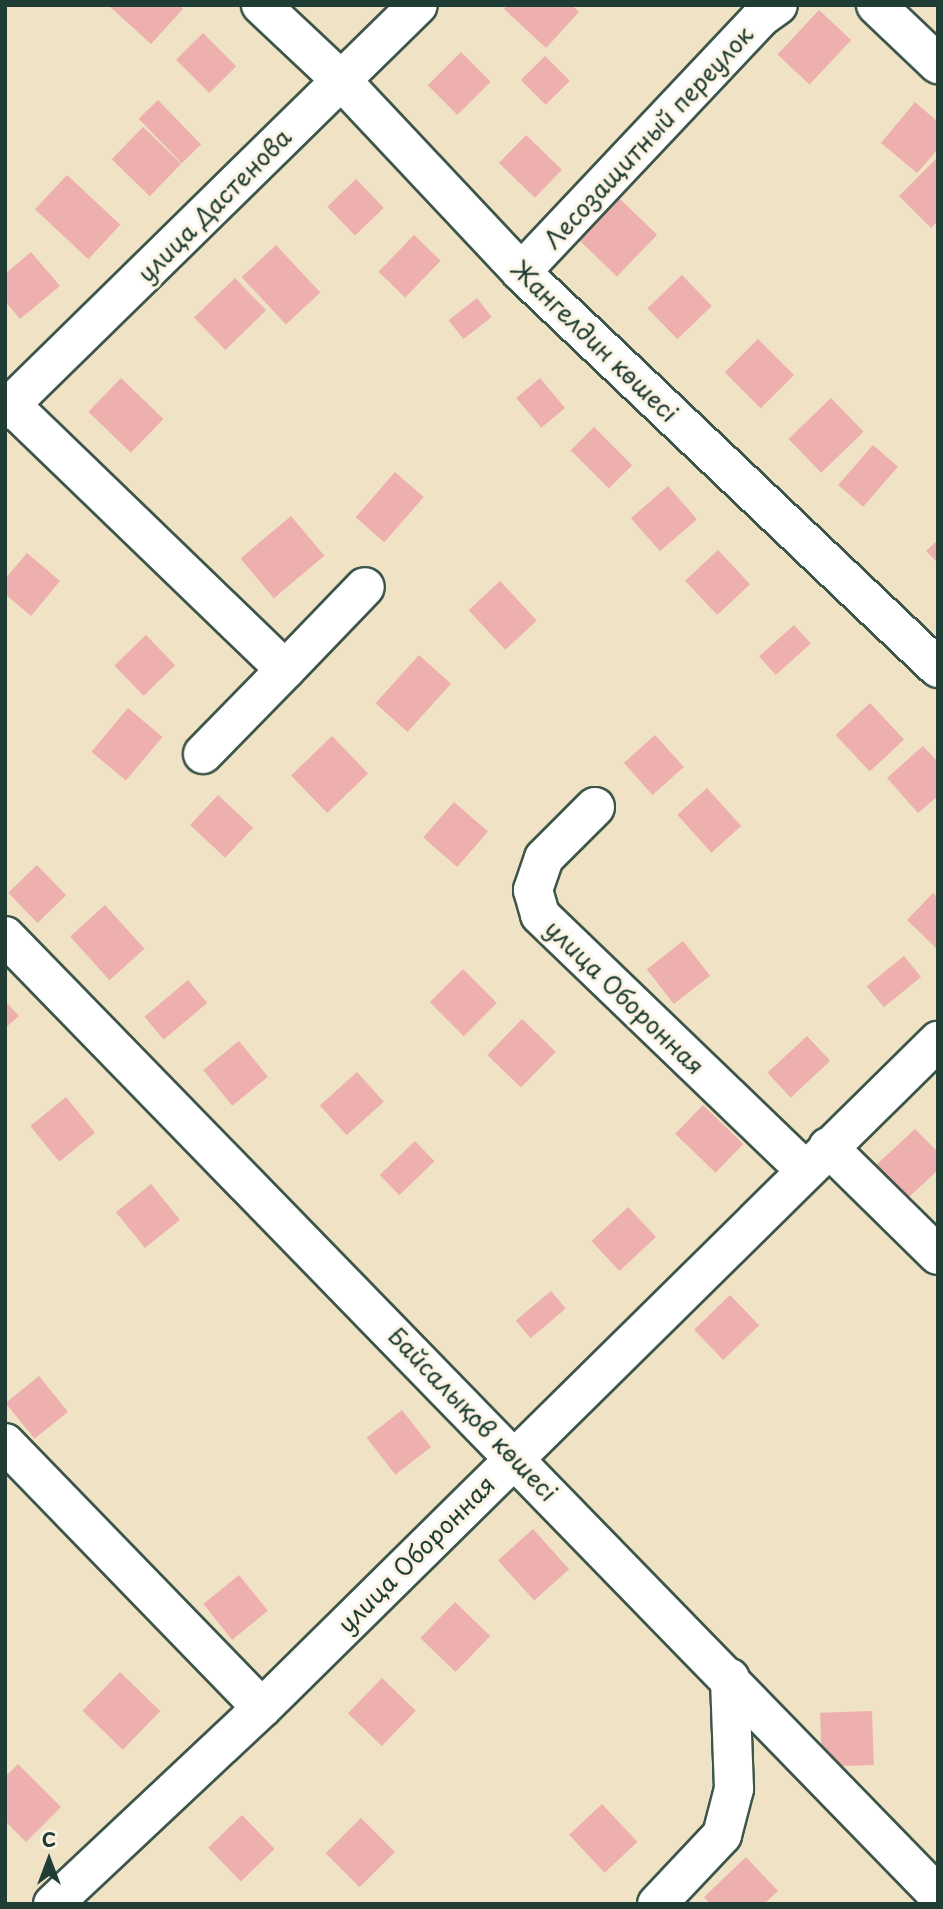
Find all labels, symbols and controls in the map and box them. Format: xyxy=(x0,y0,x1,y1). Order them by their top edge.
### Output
street label: Лесозащитный переулок xyxy=(537,20,759,254)
street label: улица Дастенова xyxy=(131,122,297,288)
street label: Жангелдин көшесі xyxy=(505,254,685,428)
street label: улица Оборонная xyxy=(539,913,711,1081)
street label: Байсалықов көшесі xyxy=(382,1320,564,1508)
street label: улица Оборонная xyxy=(331,1469,501,1639)
north arrow xyxy=(14,1825,84,1895)
text: С xyxy=(42,1825,56,1853)

